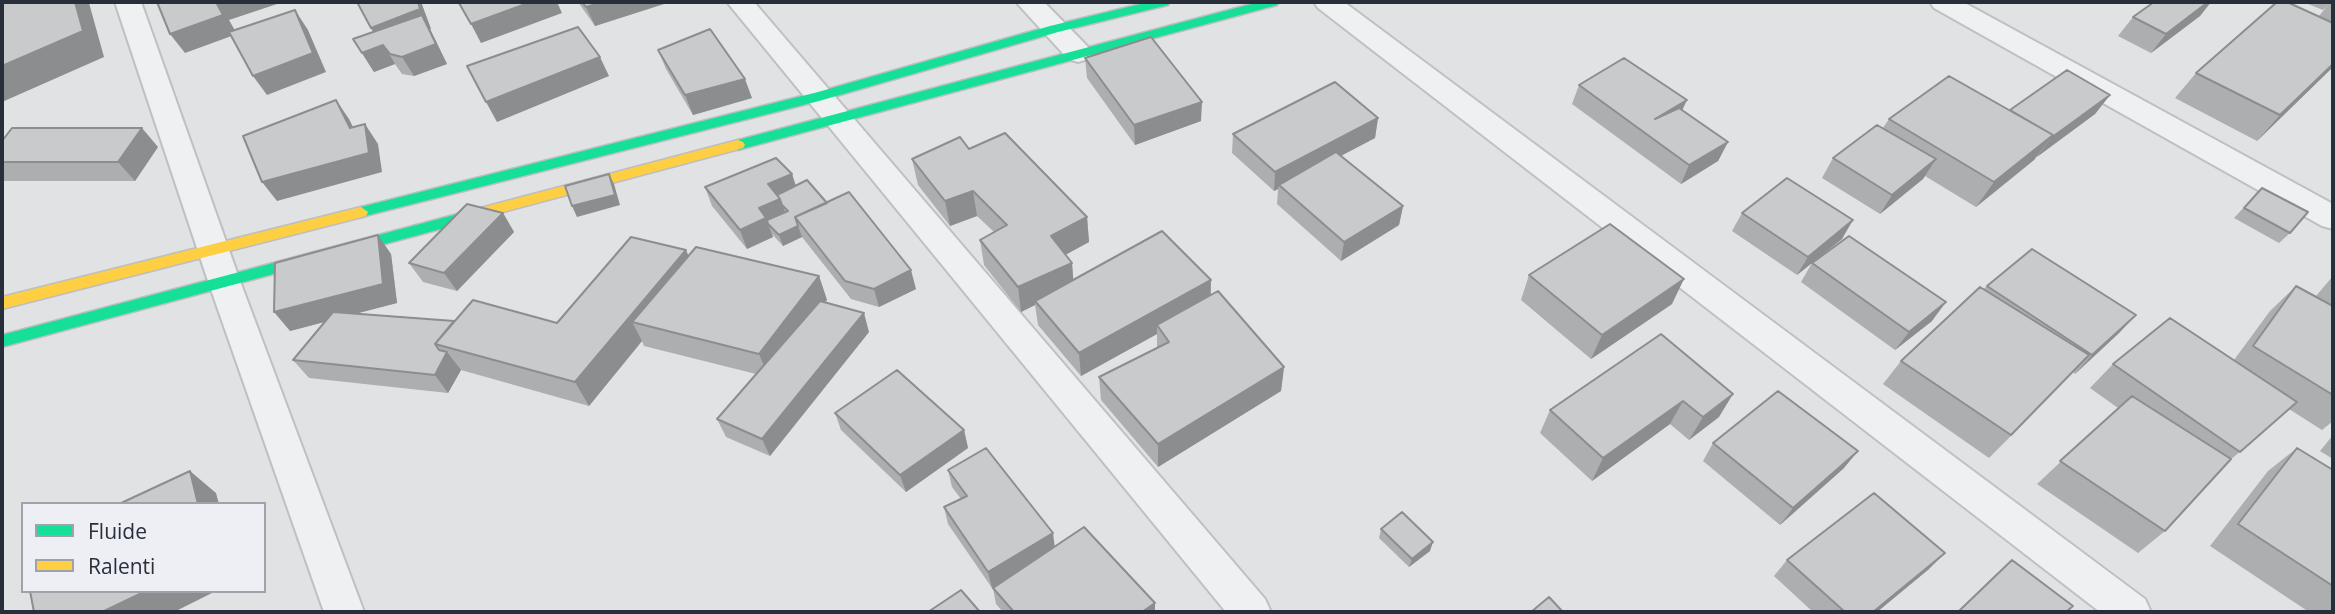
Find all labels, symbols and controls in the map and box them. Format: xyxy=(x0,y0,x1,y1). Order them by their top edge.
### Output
legend xyxy=(21,502,266,593)
text: Fluide xyxy=(88,517,147,545)
text: Ralenti xyxy=(88,552,155,580)

